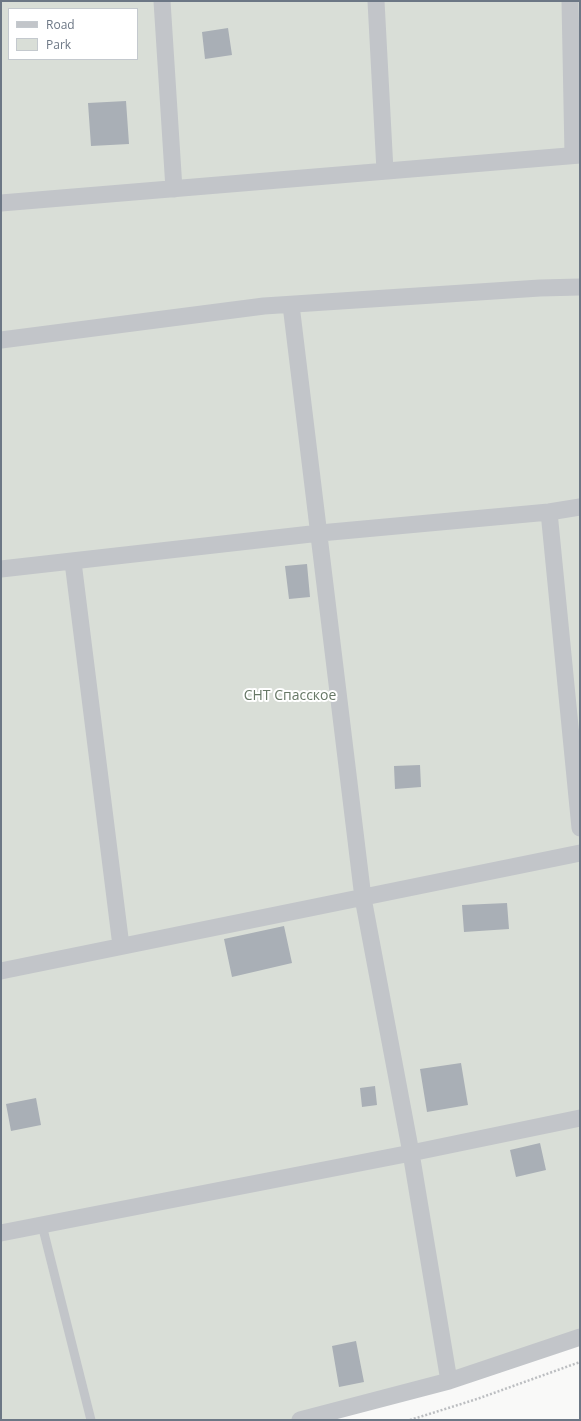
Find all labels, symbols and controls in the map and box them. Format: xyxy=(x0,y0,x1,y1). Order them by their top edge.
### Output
legend xyxy=(8,8,138,60)
text: Road xyxy=(46,16,75,33)
text: Park xyxy=(46,36,71,53)
park label: СНТ Спасское xyxy=(244,688,336,704)

